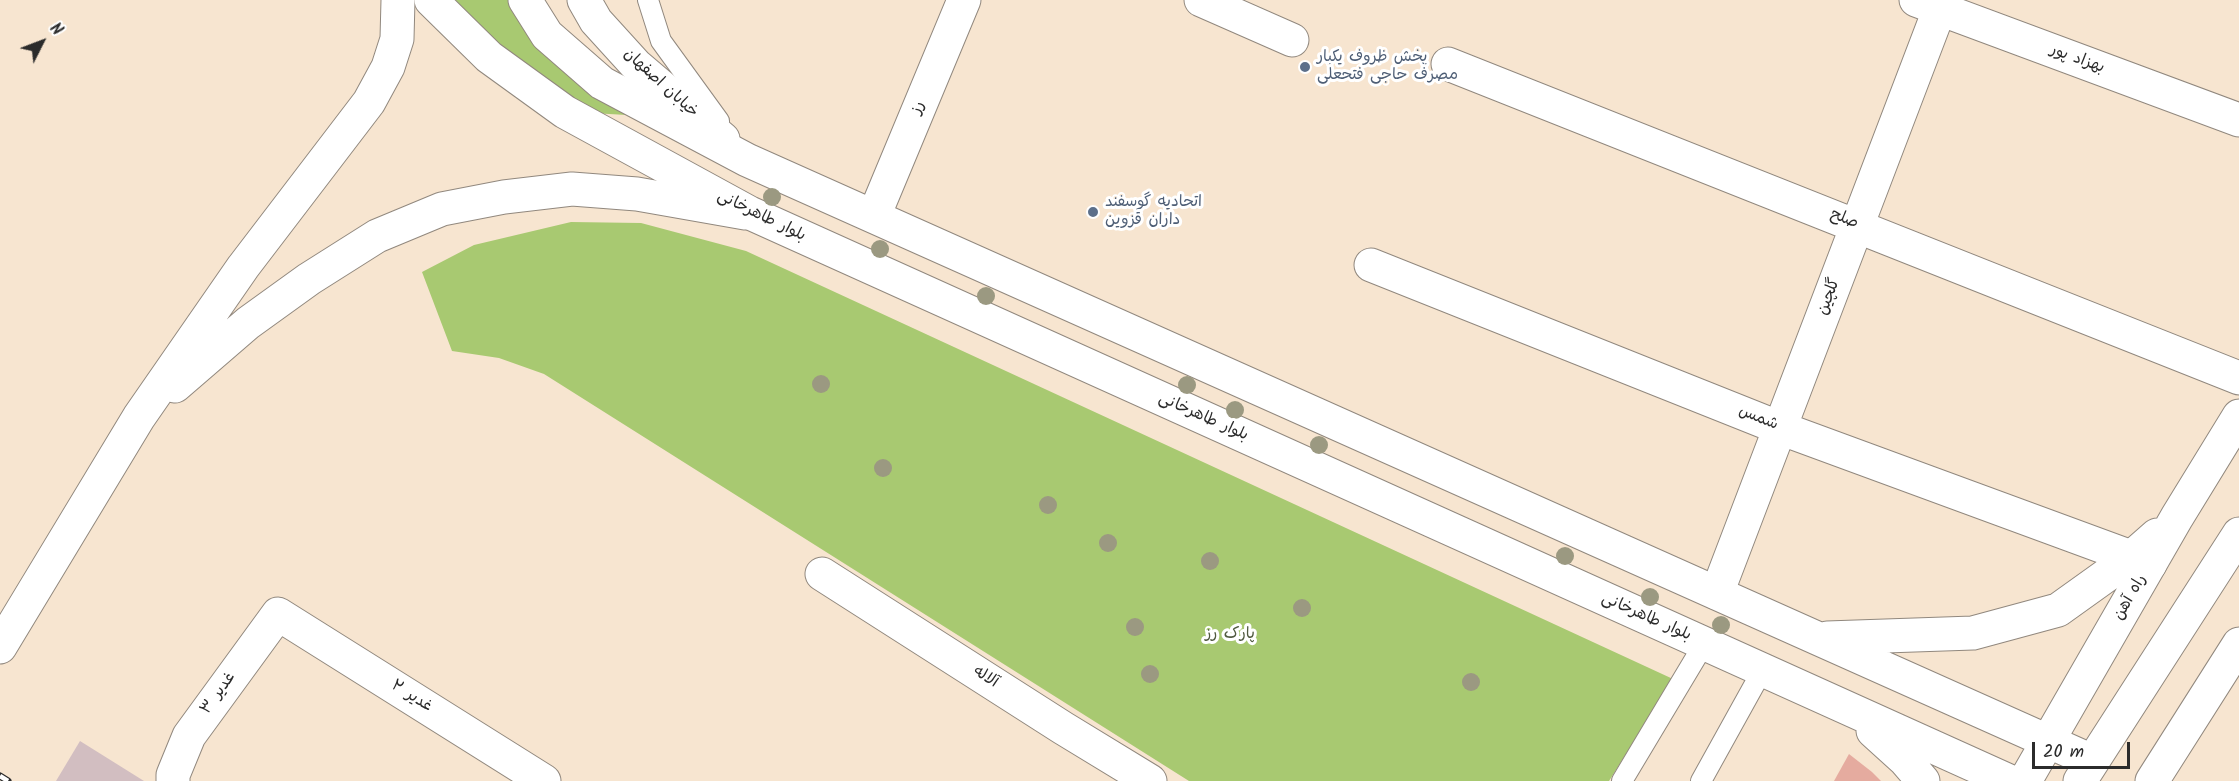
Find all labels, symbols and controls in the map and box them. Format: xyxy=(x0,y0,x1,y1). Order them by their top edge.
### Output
north arrow xyxy=(12,12,72,72)
text: N xyxy=(43,17,68,42)
street label: بهزاد پور xyxy=(2047,41,2107,79)
street label: خیابان اصفهان xyxy=(619,45,701,123)
place label: پخش ظروف یکبار مصرف حاجی فتحعلی xyxy=(1317,48,1458,86)
marker: پخش ظروف یکبار مصرف حاجی فتحعلی xyxy=(1298,60,1312,74)
street label: رز xyxy=(908,99,930,117)
street label: بلوار طاهرخانی xyxy=(714,187,808,247)
place label: اتحادیه گوسفند داران قزوین xyxy=(1105,193,1202,231)
marker: اتحادیه گوسفند داران قزوین xyxy=(1086,205,1100,219)
street label: صلح xyxy=(1827,206,1861,234)
street label: گلچین xyxy=(1814,276,1846,318)
street label: بلوار طاهرخانی xyxy=(1155,390,1251,446)
street label: شمس xyxy=(1736,402,1780,436)
street label: راه آهن xyxy=(2110,572,2152,624)
street label: بلوار طاهرخانی xyxy=(1598,590,1694,646)
park label: پارک رز xyxy=(1205,625,1255,645)
street label: آلاله xyxy=(969,663,1001,693)
street label: غدیر ۳ xyxy=(197,669,241,719)
street label: غدیر ۲ xyxy=(387,677,435,717)
scale bar xyxy=(2035,730,2132,768)
text: 20 m xyxy=(2043,738,2084,767)

